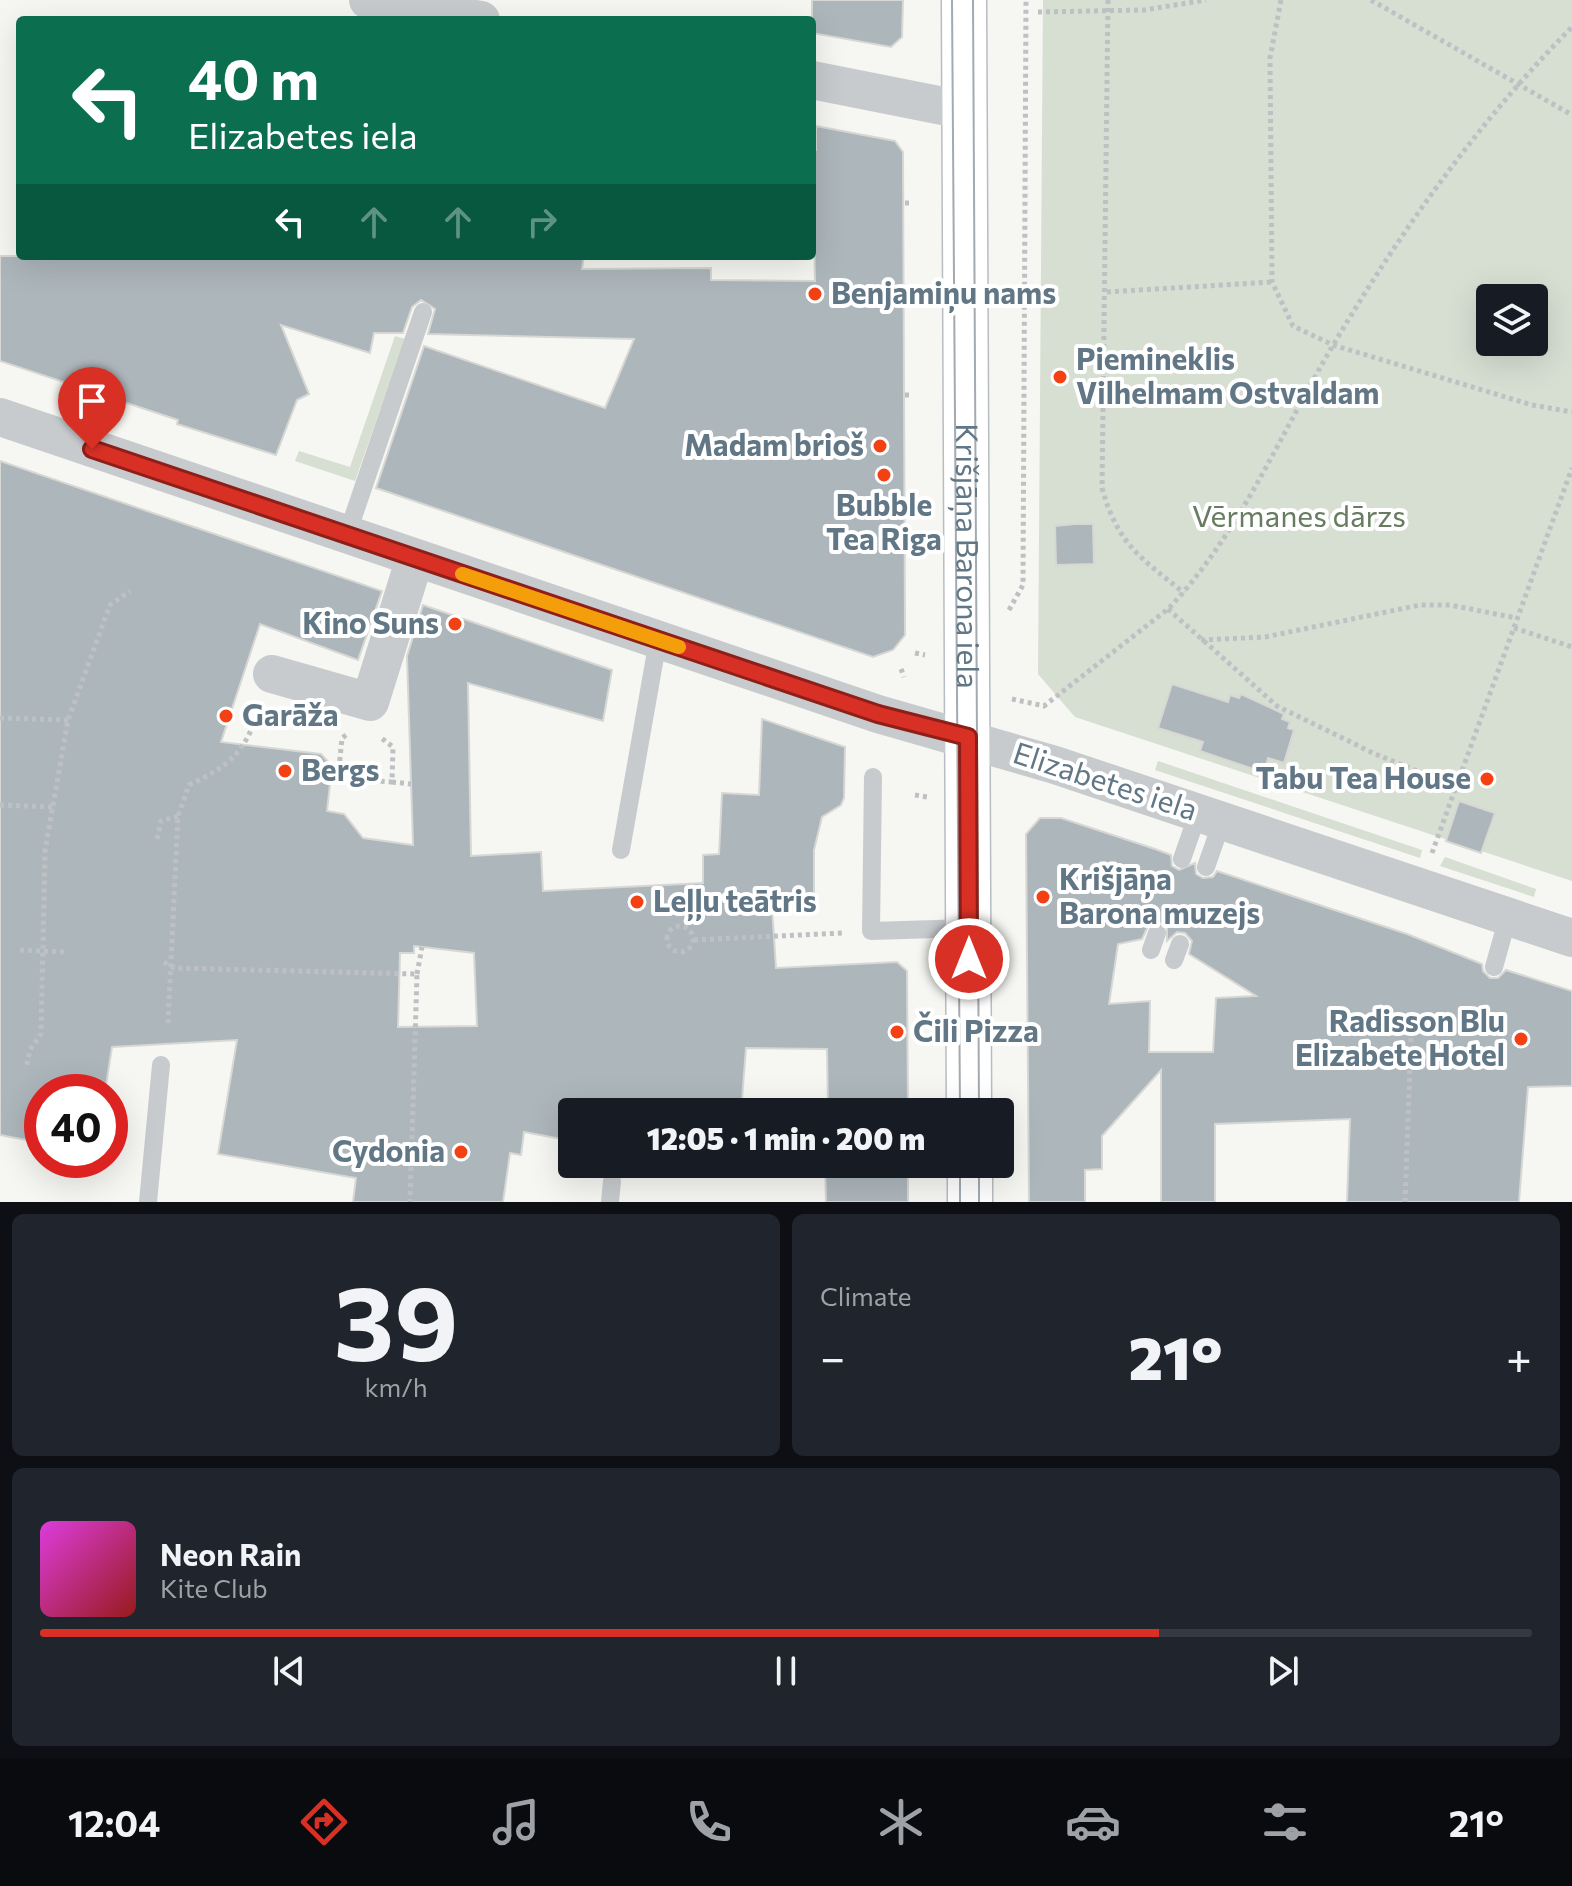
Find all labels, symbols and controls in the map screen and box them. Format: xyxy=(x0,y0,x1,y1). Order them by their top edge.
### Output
text: 40 m xyxy=(188,43,319,112)
icon: left xyxy=(56,48,160,152)
text: Elizabetes iela xyxy=(188,112,417,156)
icon: left xyxy=(268,200,312,244)
icon: ahead xyxy=(352,200,396,244)
icon: ahead xyxy=(436,200,480,244)
icon: right xyxy=(520,200,564,244)
place label: Benjamiņu nams xyxy=(831,273,1056,313)
map controls xyxy=(1476,284,1548,356)
button: layers xyxy=(1476,284,1548,356)
marker: Benjamiņu nams xyxy=(806,285,824,303)
place label: Piemineklis Vilhelmam Ostvaldam xyxy=(1076,339,1379,410)
pin xyxy=(58,367,126,449)
marker: Piemineklis Vilhelmam Ostvaldam xyxy=(1051,368,1069,386)
icon: arrive xyxy=(70,379,114,423)
street label: Krišjāņa Barona iela xyxy=(947,423,988,689)
place label: Madam brioš xyxy=(684,425,864,462)
marker: Madam brioš xyxy=(871,437,889,455)
marker: Bubble Tea Riga xyxy=(875,466,893,484)
place label: Bubble Tea Riga xyxy=(826,485,942,556)
park label: Vērmanes dārzs xyxy=(1192,496,1406,533)
place label: Kino Suns xyxy=(302,603,439,640)
marker: Kino Suns xyxy=(446,615,464,633)
place label: Garāža xyxy=(242,695,339,732)
marker: Garāža xyxy=(217,707,235,725)
street label: Elizabetes iela xyxy=(1009,732,1202,827)
place label: Bergs xyxy=(301,750,380,787)
place label: Tabu Tea House xyxy=(1255,758,1471,795)
marker: Bergs xyxy=(276,762,294,780)
marker: Tabu Tea House xyxy=(1478,770,1496,788)
place label: Krišjāņa Barona muzejs xyxy=(1059,859,1260,930)
place label: Leļļu teātris xyxy=(653,881,817,921)
marker: Krišjāņa Barona muzejs xyxy=(1034,888,1052,906)
marker: Leļļu teātris xyxy=(628,893,646,911)
position arrow xyxy=(927,917,1011,1001)
place label: Radisson Blu Elizabete Hotel xyxy=(1295,1001,1505,1072)
place label: Čili Pizza xyxy=(913,1011,1039,1048)
marker: Čili Pizza xyxy=(888,1023,906,1041)
marker: Radisson Blu Elizabete Hotel xyxy=(1512,1030,1530,1048)
speed limit sign: 40 xyxy=(24,1074,128,1178)
text: 12:05 · 1 min · 200 m xyxy=(647,1119,925,1156)
place label: Cydonia xyxy=(332,1131,445,1168)
marker: Cydonia xyxy=(452,1143,470,1161)
text: 39 xyxy=(334,1255,458,1382)
text: Climate xyxy=(820,1280,912,1311)
text: 21° xyxy=(1128,1319,1223,1392)
text: − xyxy=(820,1329,845,1383)
text: + xyxy=(1506,1329,1532,1383)
text: km/h xyxy=(364,1371,428,1402)
text: Neon Rain xyxy=(160,1535,301,1572)
text: Kite Club xyxy=(160,1572,268,1603)
icon: previous xyxy=(267,1649,311,1693)
icon: pause xyxy=(764,1649,808,1693)
icon: next xyxy=(1261,1649,1305,1693)
icon: directions xyxy=(296,1794,352,1850)
icon: music xyxy=(488,1794,544,1850)
icon: phone xyxy=(681,1794,737,1850)
icon: climate xyxy=(873,1794,929,1850)
icon: car xyxy=(1065,1794,1121,1850)
icon: filters xyxy=(1257,1794,1313,1850)
text: 12:04 xyxy=(68,1800,160,1844)
text: 21° xyxy=(1449,1800,1504,1844)

